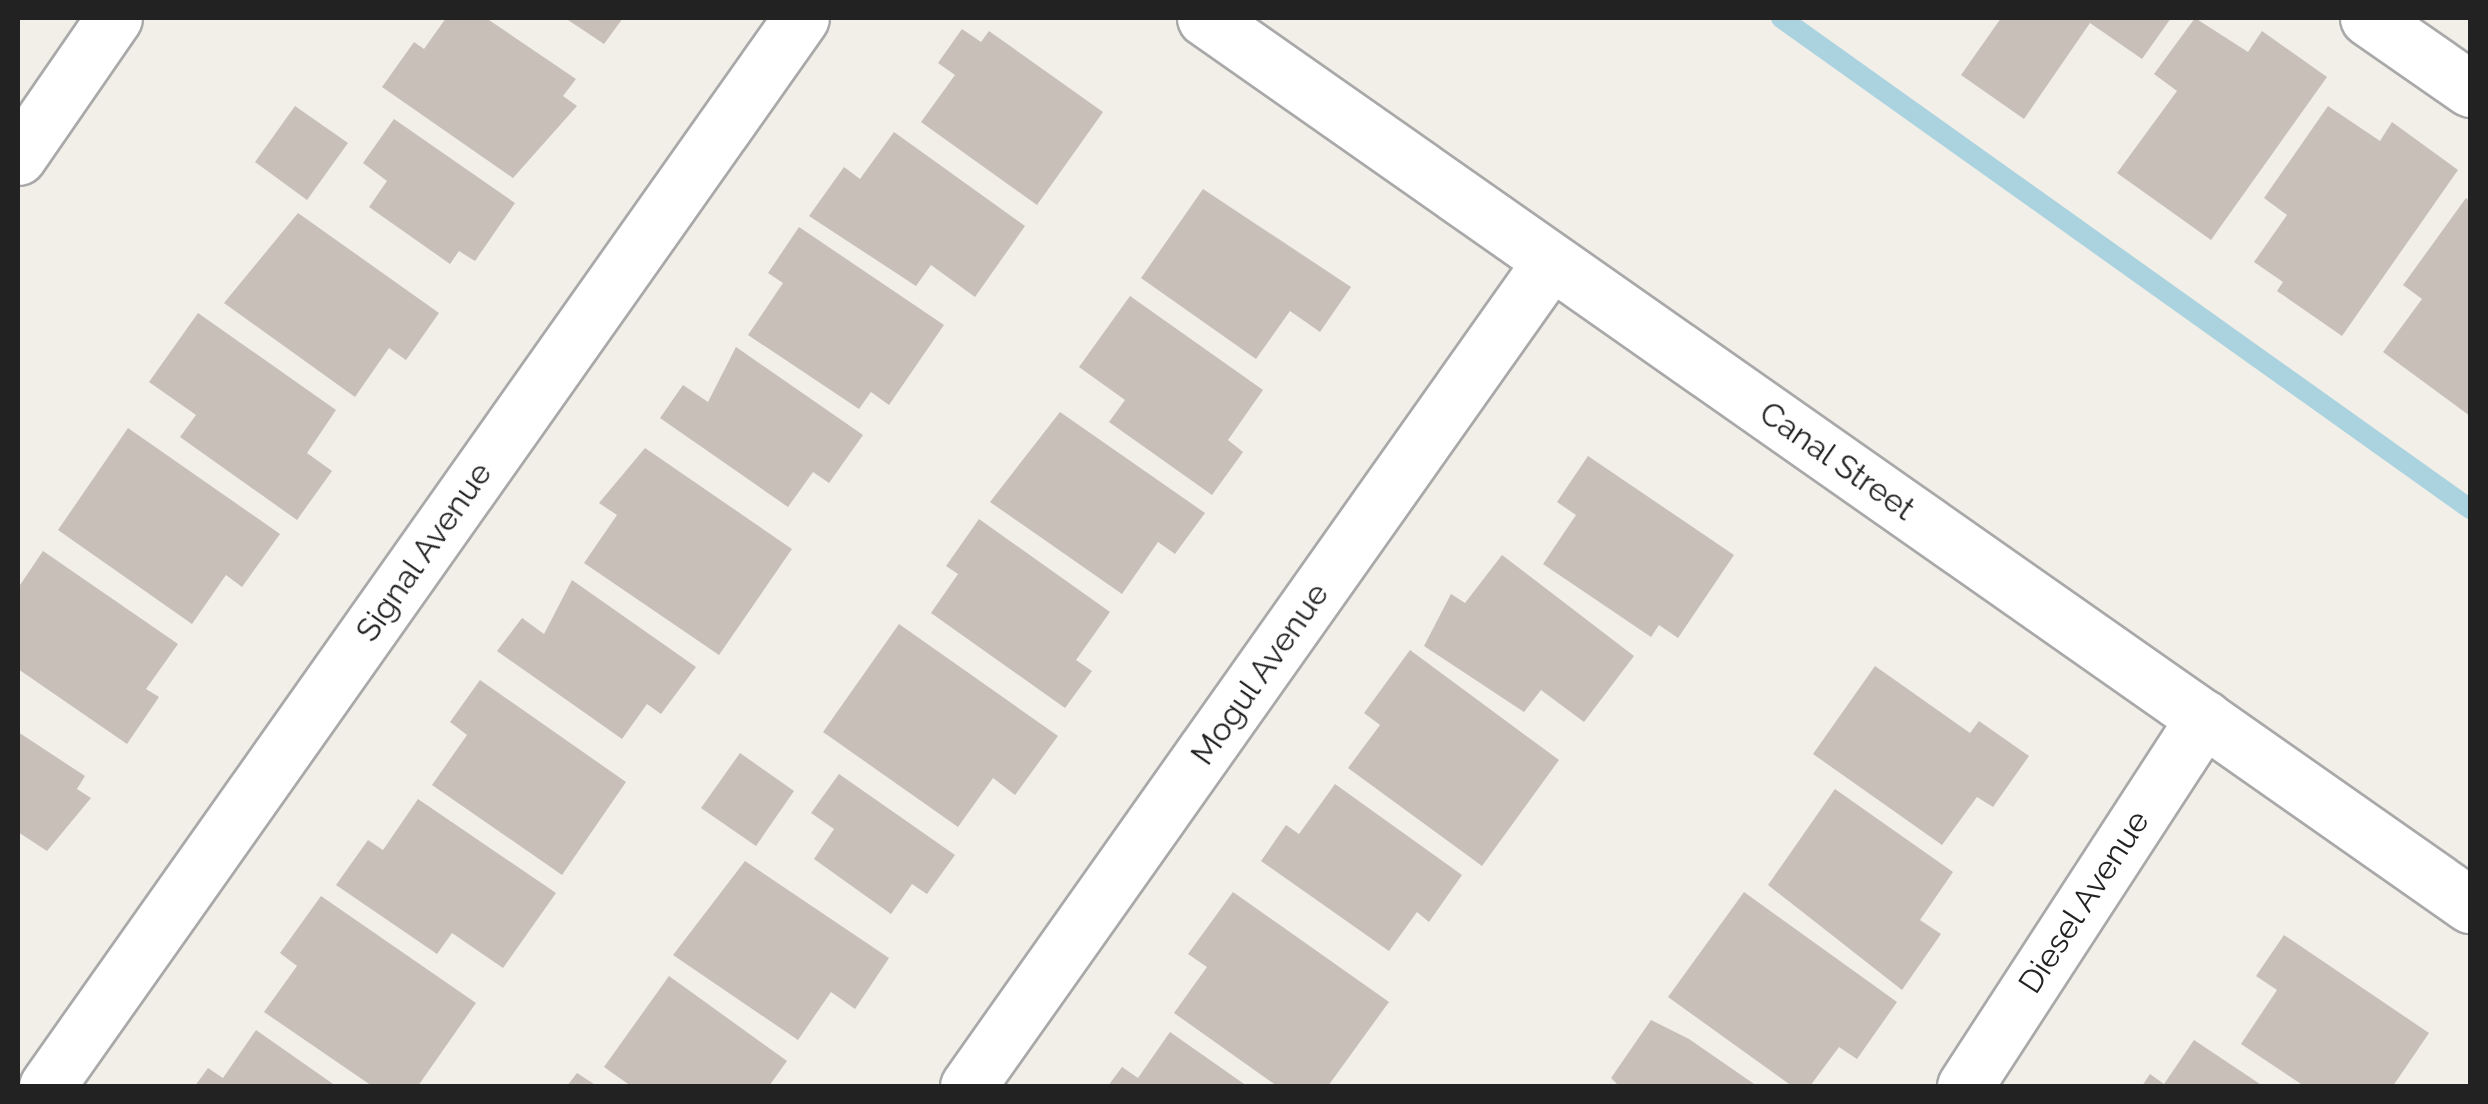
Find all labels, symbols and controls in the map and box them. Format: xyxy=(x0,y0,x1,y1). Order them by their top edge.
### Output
street label: Canal Street xyxy=(1752,393,1922,529)
street label: Signal Avenue xyxy=(348,454,500,650)
street label: Mogul Avenue xyxy=(1183,575,1337,773)
street label: Diesel Avenue xyxy=(2010,803,2158,1001)

